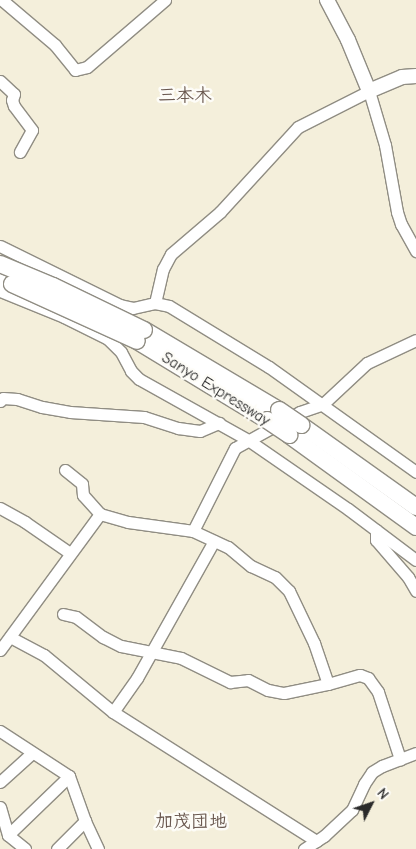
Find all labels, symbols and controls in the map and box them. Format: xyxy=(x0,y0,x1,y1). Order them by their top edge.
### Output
district label: 三本木 xyxy=(158,85,212,107)
street label: Sanyo Expressway xyxy=(158,348,274,430)
north arrow xyxy=(346,779,396,829)
text: N xyxy=(373,785,392,803)
district label: 加茂団地 xyxy=(155,811,227,833)

